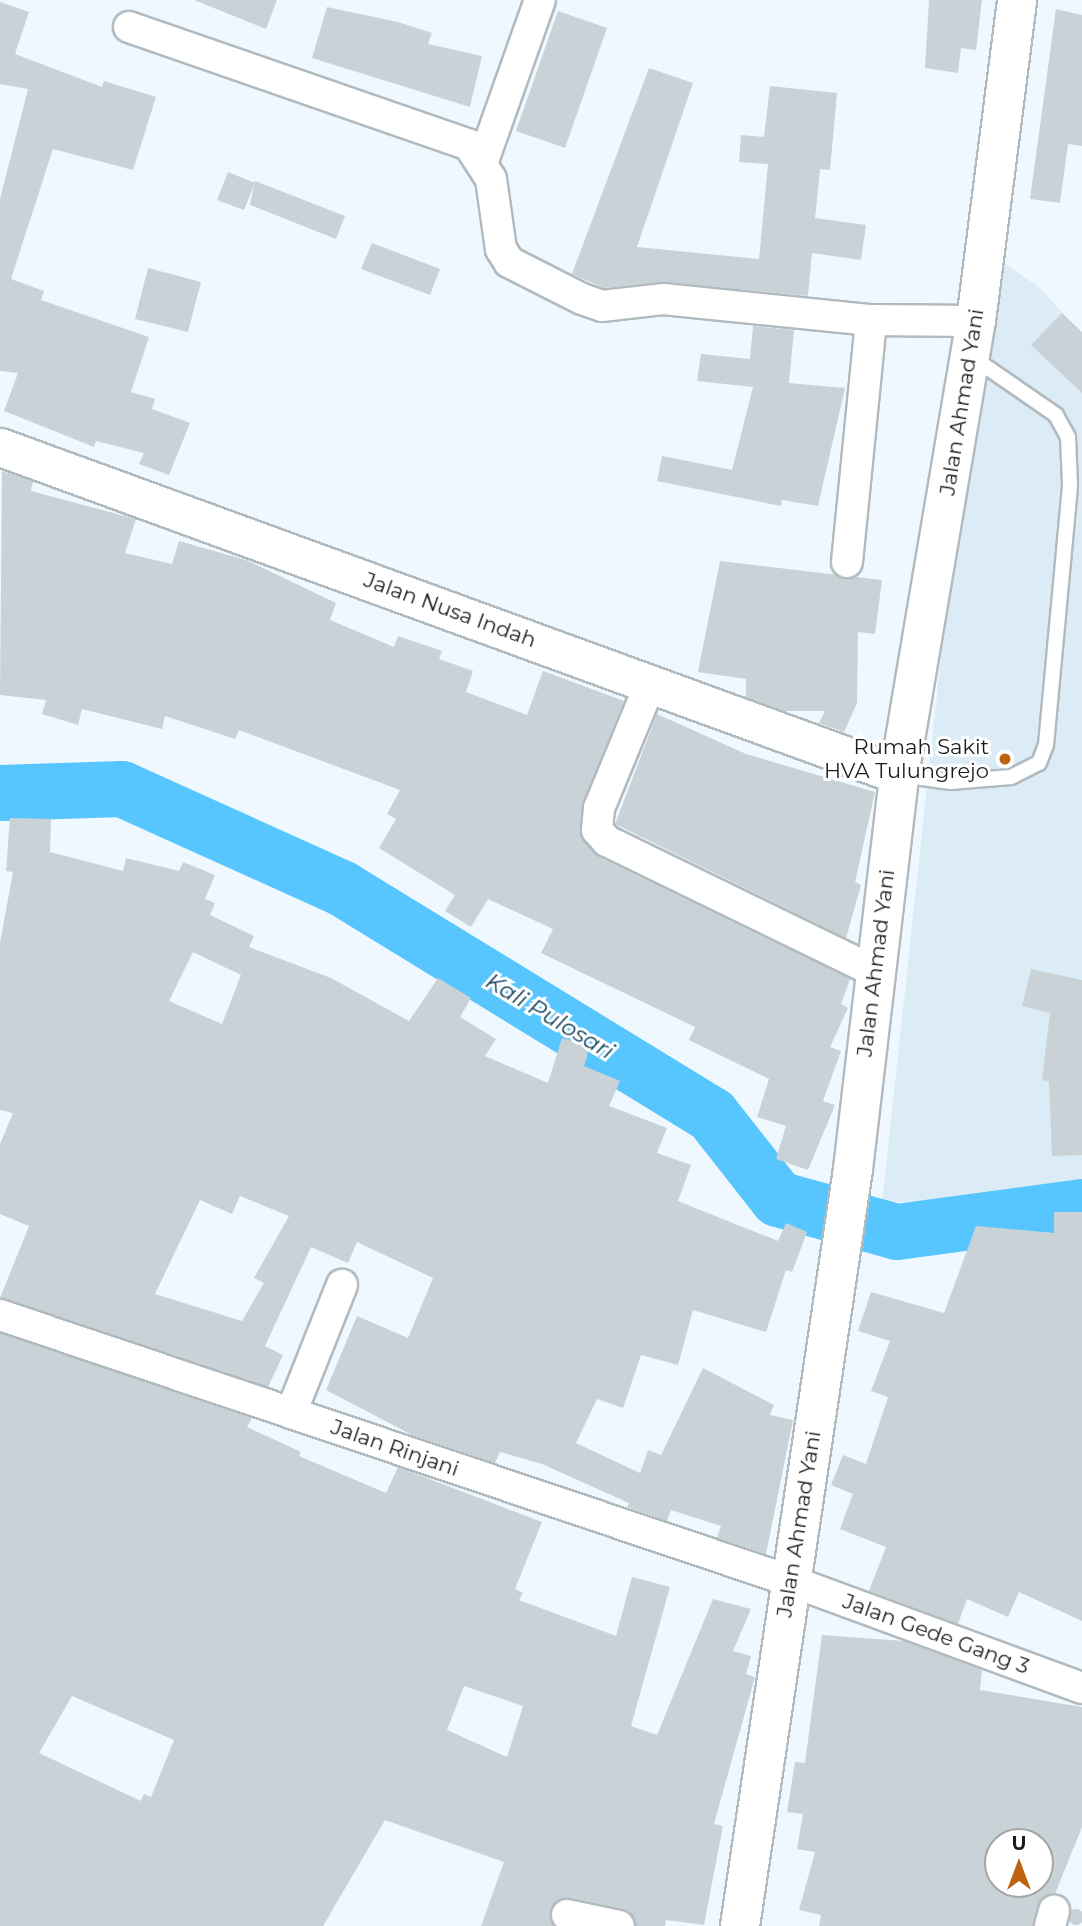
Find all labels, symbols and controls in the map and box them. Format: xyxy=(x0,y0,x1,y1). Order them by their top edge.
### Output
street label: Jalan Ahmad Yani xyxy=(935,307,989,497)
street label: Jalan Nusa Indah xyxy=(360,567,540,653)
place label: Rumah Sakit HVA Tulungrejo xyxy=(824,734,989,784)
marker: Rumah Sakit HVA Tulungrejo xyxy=(995,749,1015,769)
street label: Jalan Ahmad Yani xyxy=(852,868,900,1058)
water label: Kali Pulosari xyxy=(481,967,619,1065)
street label: Jalan Rinjani xyxy=(328,1414,462,1482)
street label: Jalan Ahmad Yani xyxy=(772,1429,826,1619)
street label: Jalan Gede Gang 3 xyxy=(839,1589,1033,1679)
north arrow xyxy=(984,1828,1054,1898)
text: U xyxy=(1012,1832,1026,1855)

